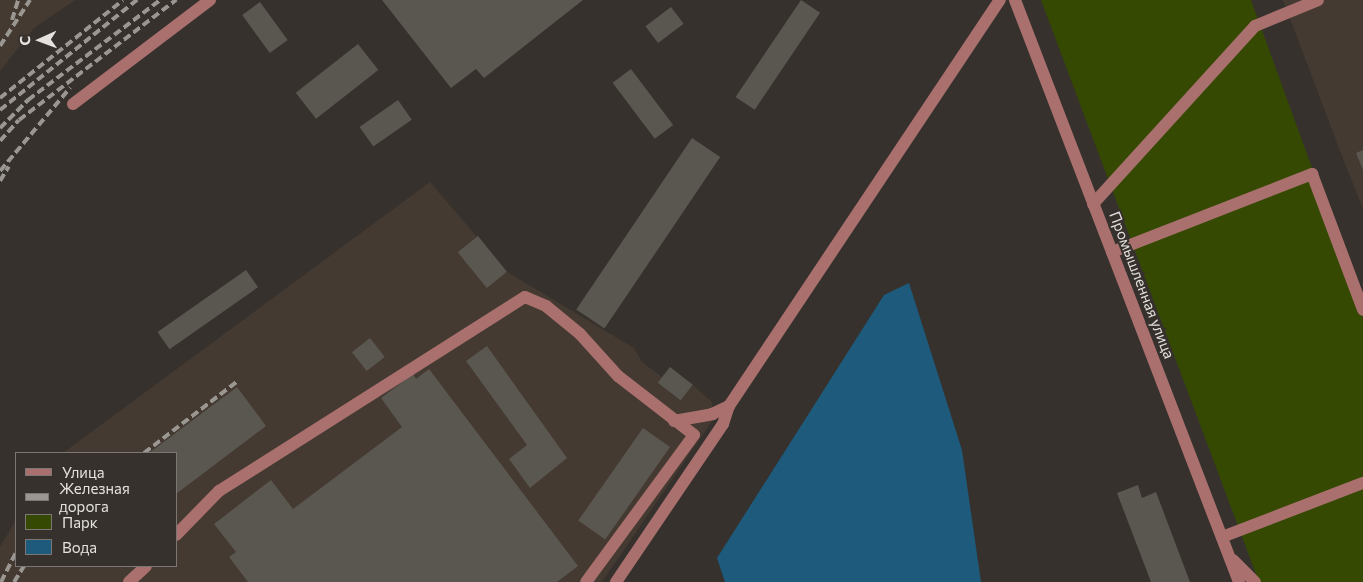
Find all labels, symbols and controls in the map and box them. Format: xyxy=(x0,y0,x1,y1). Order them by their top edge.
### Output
north arrow xyxy=(15,15,65,65)
text: С xyxy=(16,35,33,46)
street label: Промышленная улица xyxy=(1106,209,1178,361)
legend xyxy=(15,452,178,567)
text: Улица xyxy=(62,463,104,481)
text: Железная дорога xyxy=(59,479,130,515)
text: Парк xyxy=(62,513,98,531)
text: Вода xyxy=(62,538,97,556)

